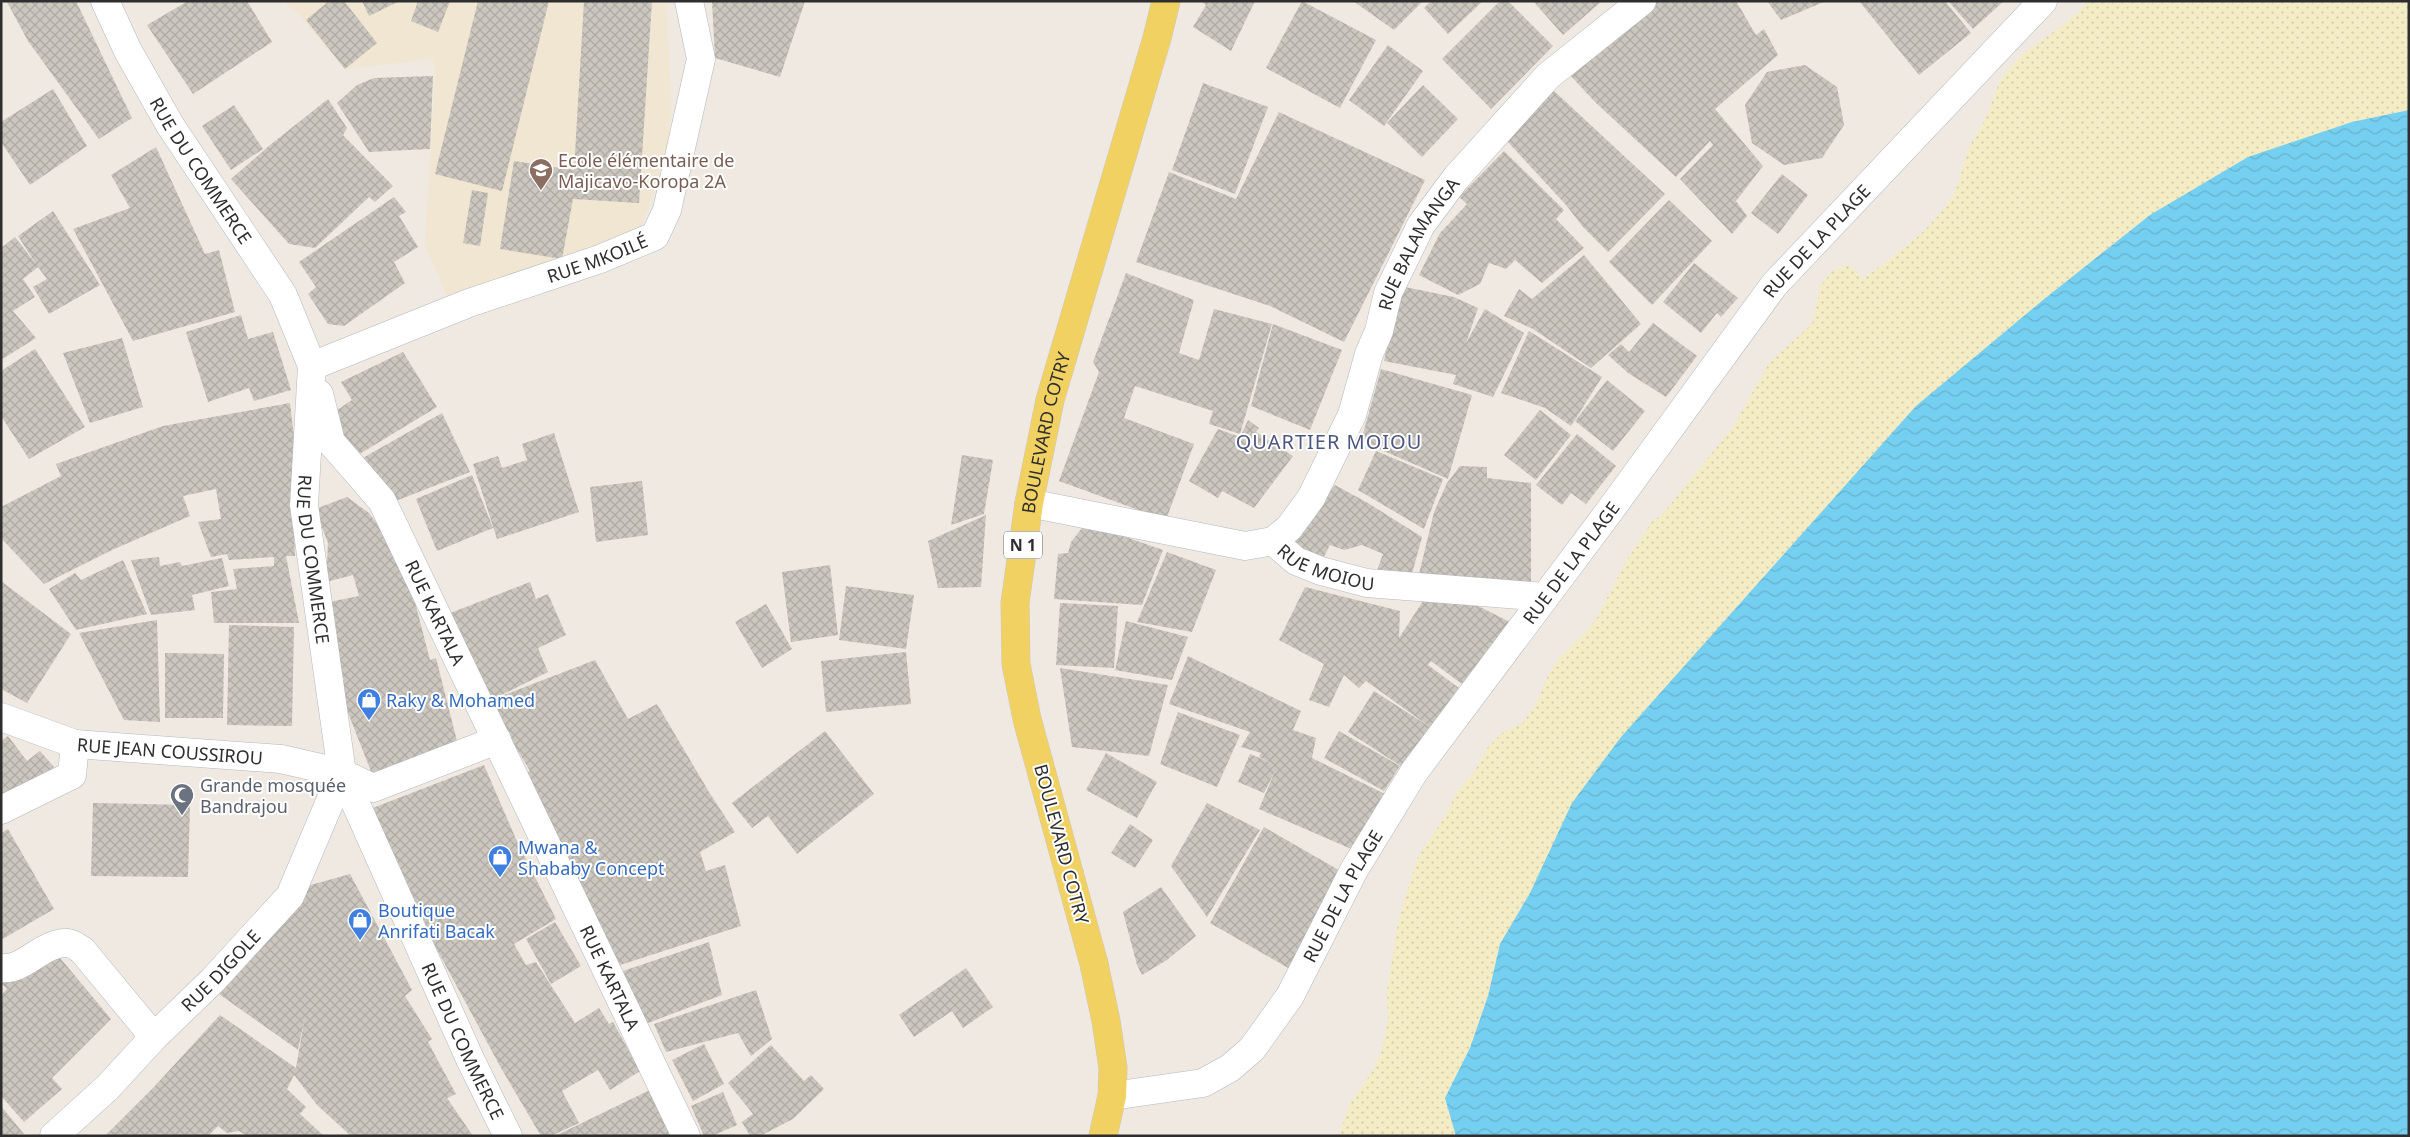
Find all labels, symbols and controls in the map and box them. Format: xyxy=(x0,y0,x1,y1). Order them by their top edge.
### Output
street label: RUE DU COMMERCE xyxy=(145,93,258,248)
place label: Ecole élémentaire de Majicavo-Koropa 2A xyxy=(558,148,734,193)
school or university icon: Ecole élémentaire de Majicavo-Koropa 2A xyxy=(528,157,554,191)
street label: RUE BALAMANGA xyxy=(1372,172,1465,313)
street label: RUE DE LA PLAGE xyxy=(1757,179,1875,302)
street label: RUE MKOILÉ xyxy=(544,228,651,288)
street label: BOULEVARD COTRY xyxy=(1016,348,1076,515)
district label: QUARTIER MOIOU xyxy=(1236,428,1422,455)
street label: RUE DU COMMERCE xyxy=(292,474,336,645)
street label: RUE DE LA PLAGE xyxy=(1517,497,1625,629)
road number: N 1 xyxy=(1004,532,1042,558)
street label: RUE MOIOU xyxy=(1272,538,1375,596)
street label: RUE KARTALA xyxy=(400,556,471,670)
shop icon: Raky & Mohamed xyxy=(356,687,382,721)
place label: Raky & Mohamed xyxy=(386,688,535,712)
street label: RUE JEAN COUSSIROU xyxy=(76,732,264,770)
street label: BOULEVARD COTRY xyxy=(1029,761,1095,928)
place label: Grande mosquée Bandrajou xyxy=(200,773,346,818)
mosque icon: Grande mosquée Bandrajou xyxy=(169,782,195,816)
street label: RUE DE LA PLAGE xyxy=(1297,825,1388,966)
place label: Mwana & Shababy Concept xyxy=(518,835,665,880)
shop icon: Mwana & Shababy Concept xyxy=(487,844,513,878)
place label: Boutique Anrifati Bacak xyxy=(378,898,495,943)
shop icon: Boutique Anrifati Bacak xyxy=(347,907,373,941)
street label: RUE KARTALA xyxy=(575,921,646,1035)
street label: RUE DIGOLE xyxy=(176,924,265,1017)
street label: RUE DU COMMERCE xyxy=(416,959,510,1124)

